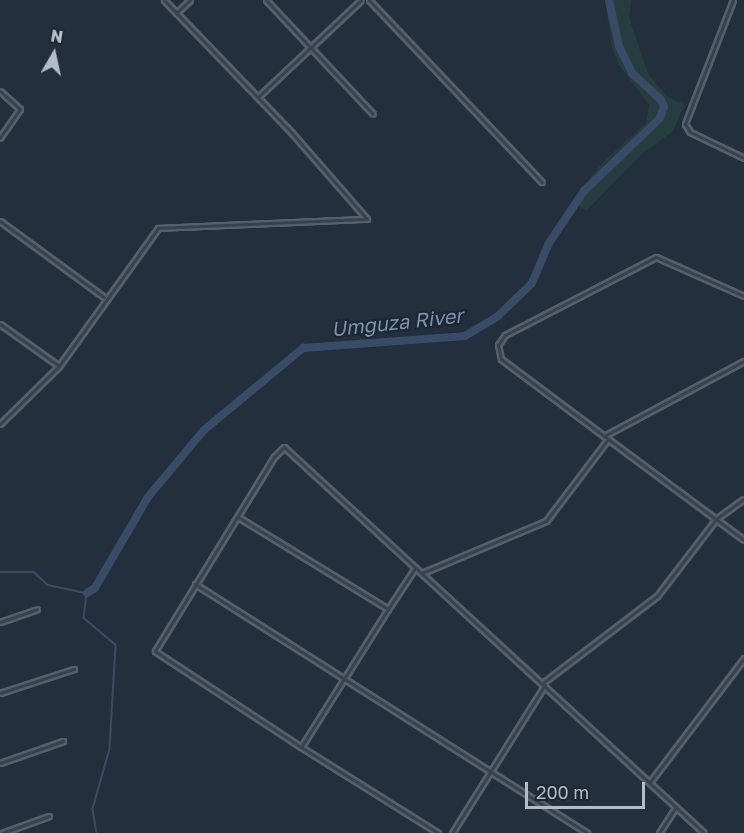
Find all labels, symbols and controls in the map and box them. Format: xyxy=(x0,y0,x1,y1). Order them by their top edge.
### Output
north arrow xyxy=(24,24,84,84)
text: N xyxy=(49,25,64,47)
water label: Umguza River xyxy=(330,303,464,341)
scale bar xyxy=(528,770,648,808)
text: 200 m xyxy=(536,781,589,803)

